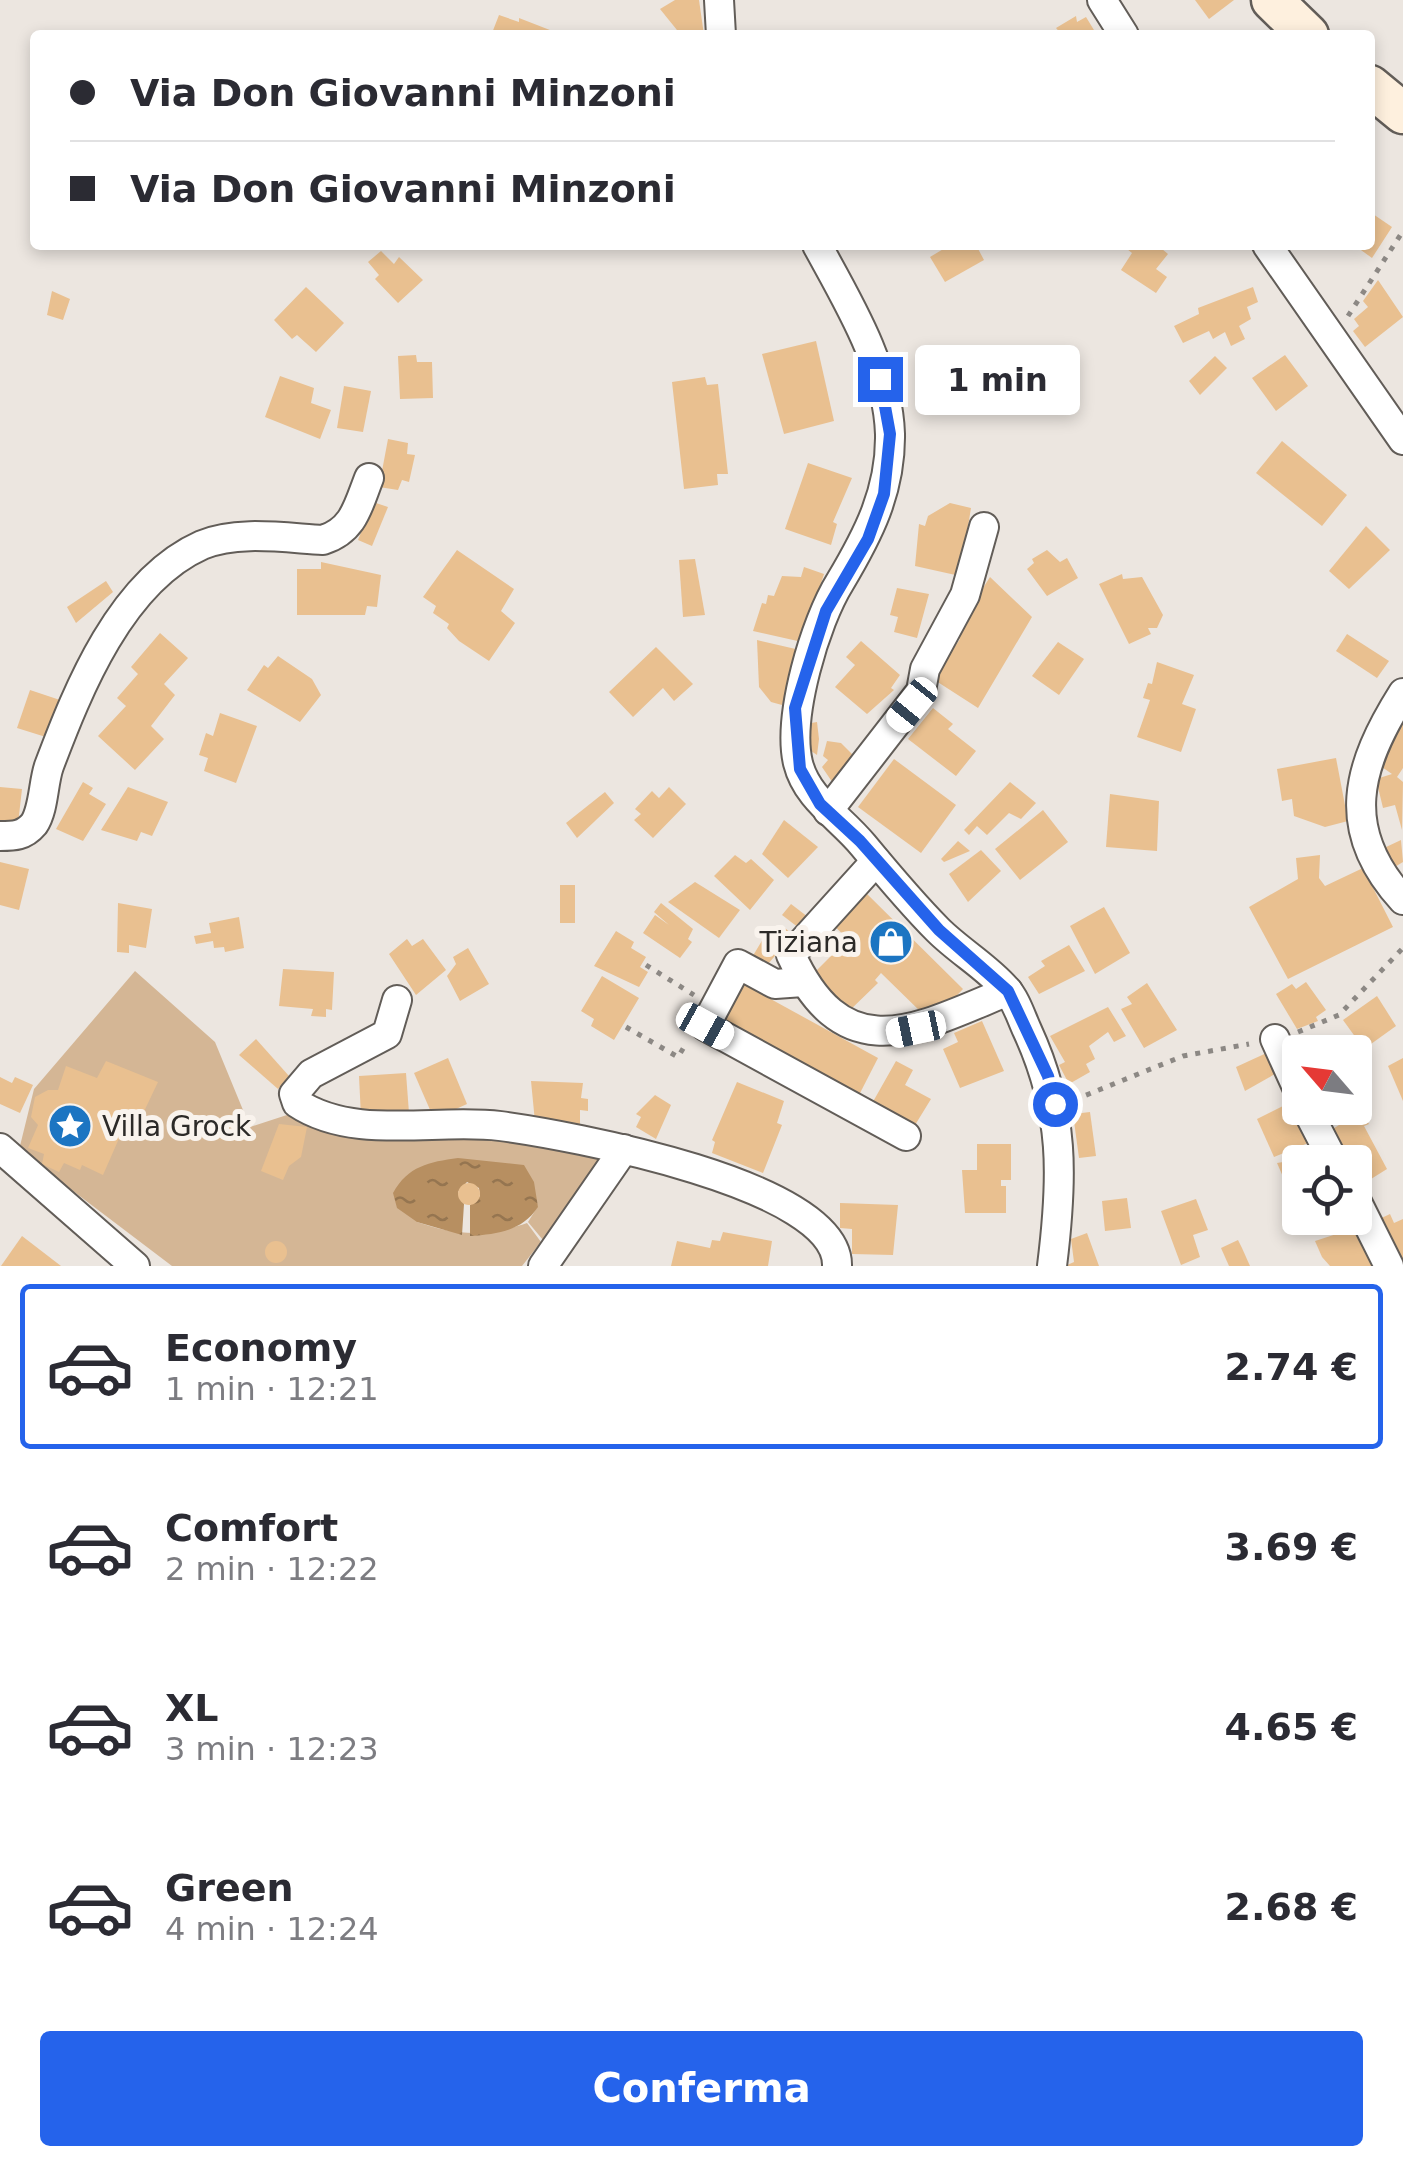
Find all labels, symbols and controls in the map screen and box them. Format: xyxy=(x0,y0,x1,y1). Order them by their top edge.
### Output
text: Via Don Giovanni Minzoni xyxy=(130,71,676,115)
text: Via Don Giovanni Minzoni xyxy=(130,167,676,211)
callout: 1 min xyxy=(915,344,1080,414)
route end xyxy=(858,357,903,402)
text: 1 min xyxy=(947,361,1048,399)
car xyxy=(881,672,943,738)
shop icon: Tiziana xyxy=(868,919,914,965)
place label: Tiziana xyxy=(758,926,858,959)
car xyxy=(671,998,739,1054)
car xyxy=(884,1008,948,1050)
north arrow xyxy=(1282,1035,1372,1125)
map controls xyxy=(1282,1035,1372,1235)
route start xyxy=(1033,1082,1078,1127)
place icon: Villa Grock xyxy=(47,1103,93,1149)
place label: Villa Grock xyxy=(102,1110,252,1143)
button: locate xyxy=(1282,1145,1372,1235)
icon: car xyxy=(45,1322,135,1412)
text: Economy xyxy=(165,1326,357,1370)
text: 2.74 € xyxy=(1225,1345,1358,1389)
text: 1 min · 12:21 xyxy=(165,1370,379,1408)
icon: car xyxy=(45,1502,135,1592)
text: Comfort xyxy=(165,1506,338,1550)
text: 3.69 € xyxy=(1225,1525,1358,1569)
text: 2 min · 12:22 xyxy=(165,1550,379,1588)
icon: car xyxy=(45,1682,135,1772)
text: XL xyxy=(165,1686,219,1730)
text: 4.65 € xyxy=(1225,1705,1358,1749)
text: 3 min · 12:23 xyxy=(165,1730,379,1768)
icon: car xyxy=(45,1862,135,1952)
text: Green xyxy=(165,1866,294,1910)
text: 2.68 € xyxy=(1225,1885,1358,1929)
text: 4 min · 12:24 xyxy=(165,1910,379,1948)
button: Conferma xyxy=(40,2031,1363,2146)

